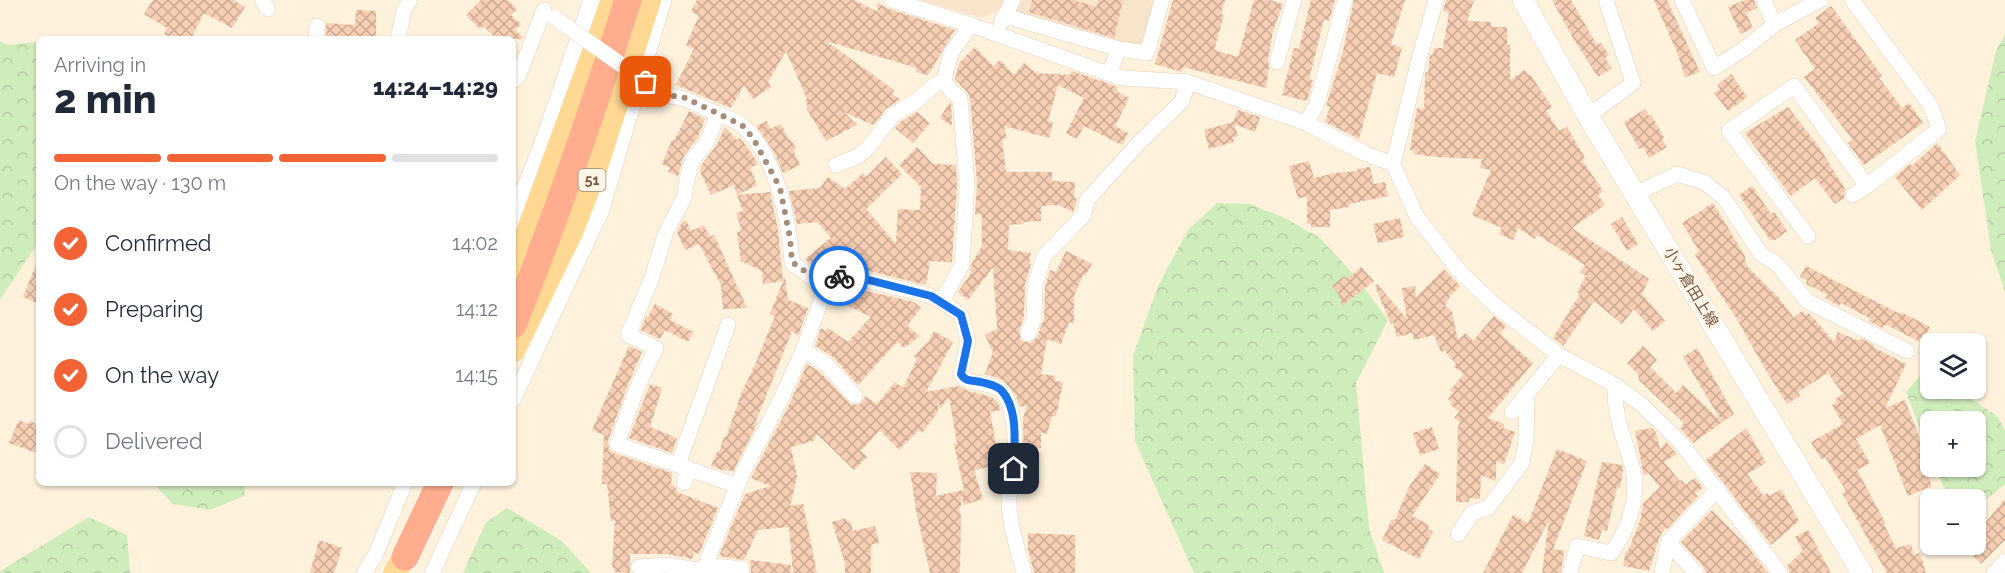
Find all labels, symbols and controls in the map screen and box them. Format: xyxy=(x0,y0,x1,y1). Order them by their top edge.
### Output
text: Arriving in xyxy=(54,53,146,77)
pin xyxy=(620,56,671,107)
icon: bag xyxy=(629,65,662,98)
text: 14:24–14:29 xyxy=(373,74,498,100)
text: 2 min xyxy=(54,76,157,122)
road number: 51 xyxy=(578,169,606,191)
text: On the way · 130 m xyxy=(54,171,226,195)
icon: check xyxy=(54,227,87,260)
text: Confirmed xyxy=(105,230,212,256)
text: 14:02 xyxy=(452,231,498,255)
street label: 小ヶ倉田上線 xyxy=(1660,244,1722,330)
courier xyxy=(809,246,869,306)
icon: bike xyxy=(823,260,856,293)
icon: check xyxy=(54,293,87,326)
text: Preparing xyxy=(105,296,203,322)
text: 14:12 xyxy=(456,297,498,321)
map controls xyxy=(1920,333,1986,555)
button: layers xyxy=(1920,333,1986,399)
icon: check xyxy=(54,359,87,392)
text: On the way xyxy=(105,362,219,388)
text: 14:15 xyxy=(455,363,498,387)
button: + xyxy=(1920,411,1986,477)
text: Delivered xyxy=(105,428,203,454)
pin xyxy=(988,443,1039,494)
icon: home xyxy=(997,452,1030,485)
button: − xyxy=(1920,489,1986,555)

